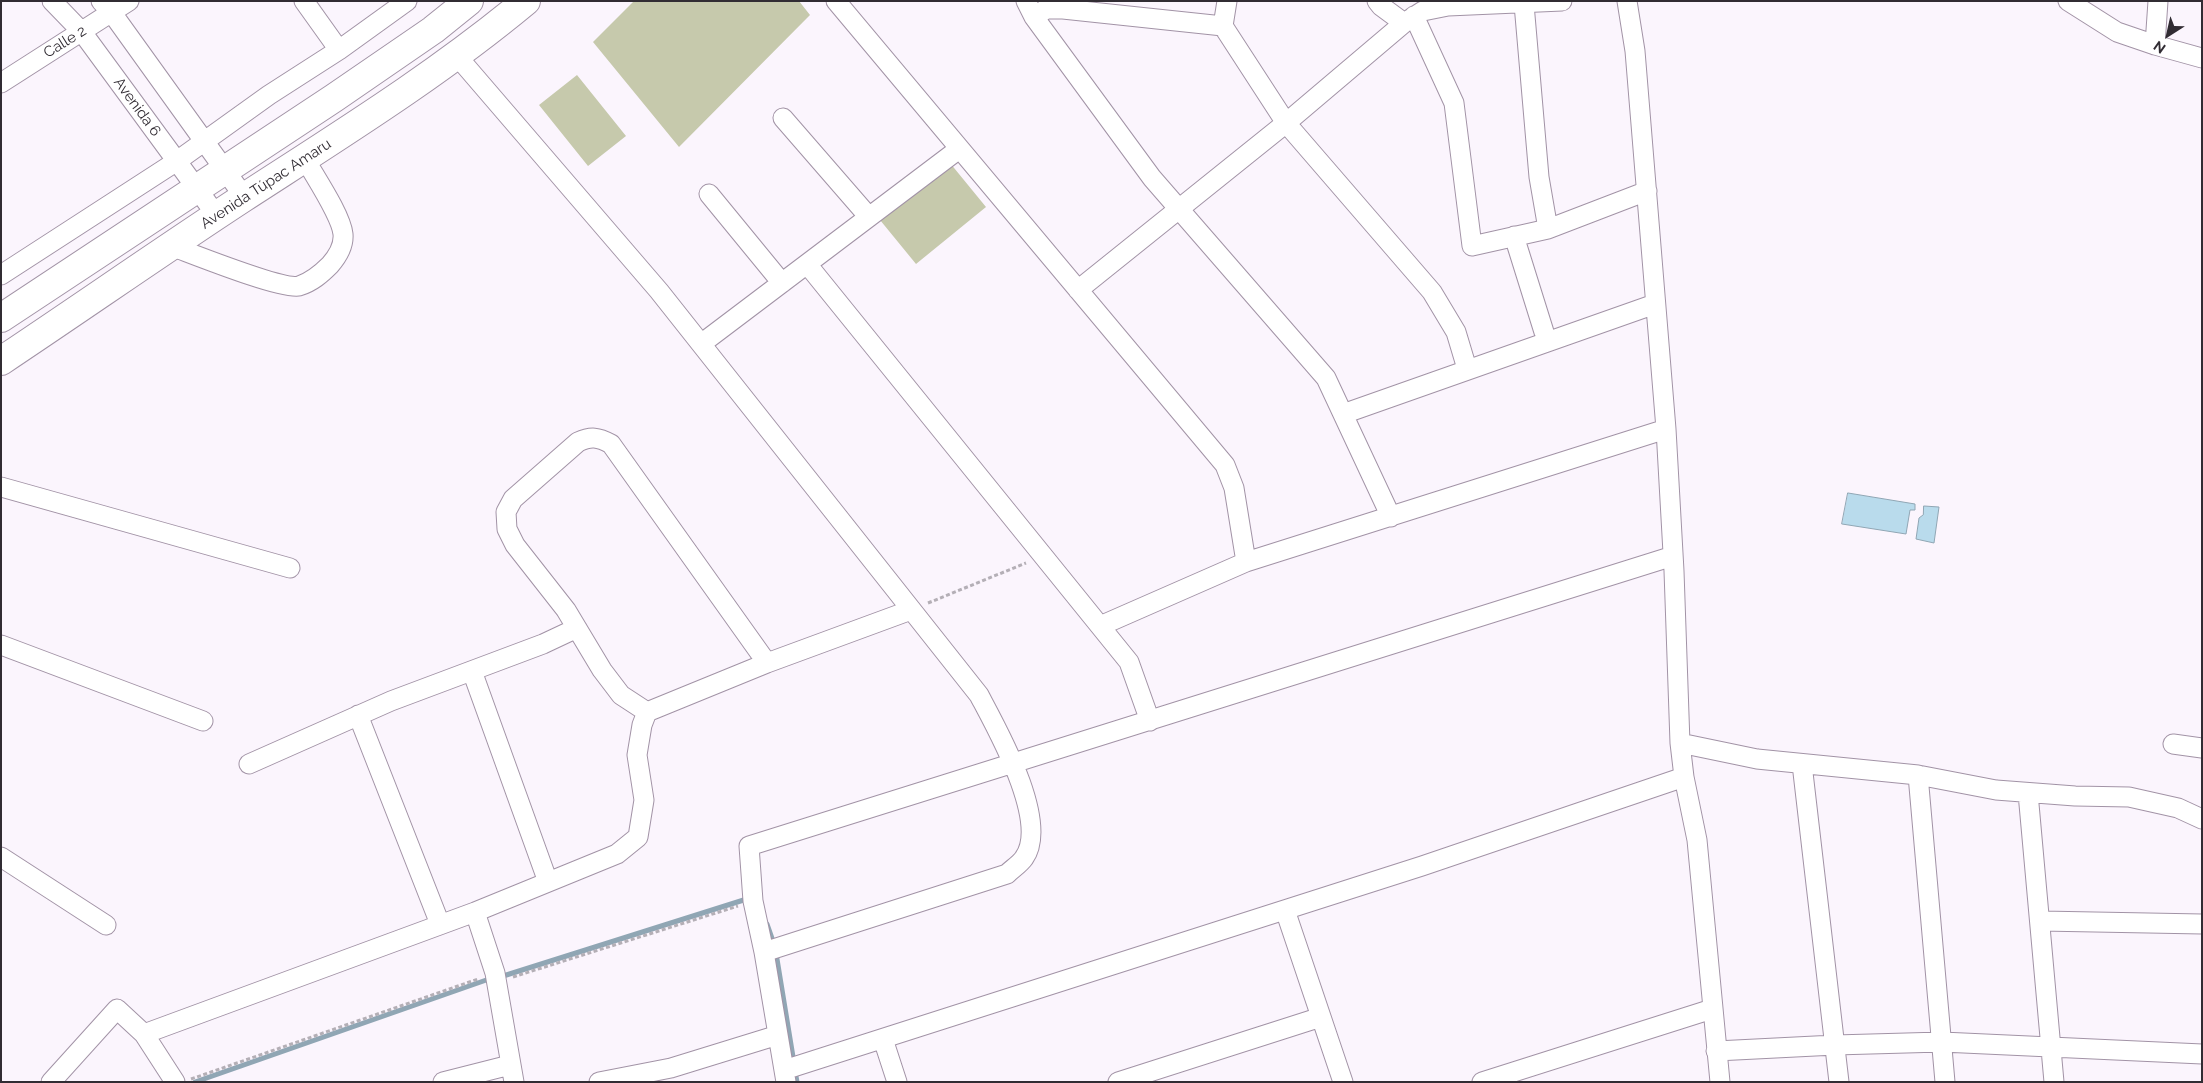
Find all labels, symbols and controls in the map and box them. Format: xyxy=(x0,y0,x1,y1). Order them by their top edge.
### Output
north arrow xyxy=(2143,10,2193,60)
street label: Calle 2 xyxy=(40,22,90,62)
text: N xyxy=(2150,38,2168,57)
street label: Avenida 6 xyxy=(110,74,164,140)
street label: Avenida Túpac Amaru xyxy=(197,135,335,233)

